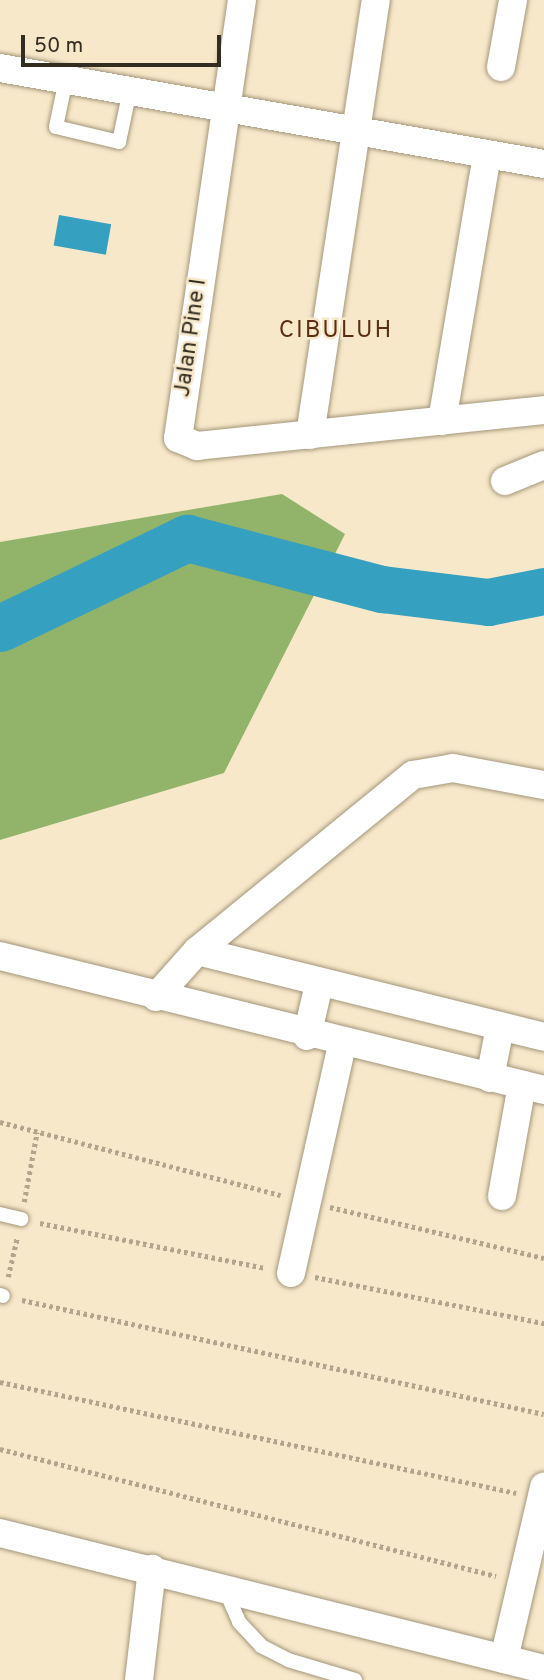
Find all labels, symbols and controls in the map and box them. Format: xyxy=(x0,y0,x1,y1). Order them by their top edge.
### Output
scale bar xyxy=(24,21,224,65)
text: 50 m xyxy=(34,33,83,60)
street label: Jalan Pine I xyxy=(170,277,214,399)
district label: CIBULUH xyxy=(280,318,392,346)

